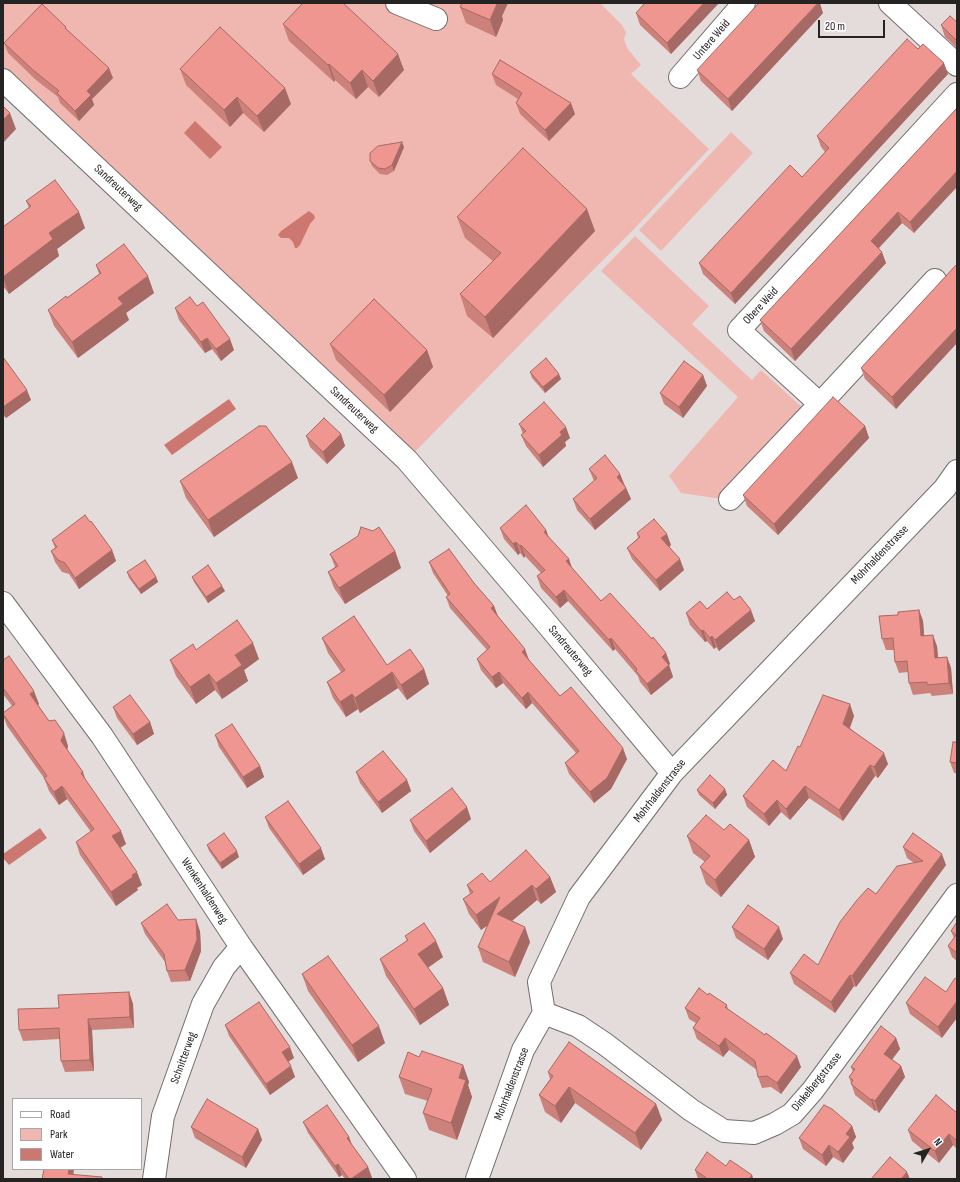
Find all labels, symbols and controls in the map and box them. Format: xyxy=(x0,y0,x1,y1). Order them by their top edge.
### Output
scale bar xyxy=(820,12,887,38)
street label: Untere Weid xyxy=(690,17,734,63)
text: 20 m xyxy=(825,19,845,34)
street label: Sandreuterweg xyxy=(91,162,145,214)
street label: Obere Weid xyxy=(740,284,782,328)
street label: Sandreuterweg xyxy=(327,384,381,436)
street label: Mohrhaldenstrasse xyxy=(848,522,912,588)
street label: Sandreuterweg xyxy=(545,623,595,679)
street label: Mohrhaldenstrasse xyxy=(631,756,689,826)
street label: Wenkenhaldenweg xyxy=(177,856,231,926)
street label: Schnitterweg xyxy=(168,1030,200,1086)
street label: Mohrhaldenstrasse xyxy=(492,1046,532,1122)
street label: Dinkelbergstrasse xyxy=(789,1050,845,1114)
legend xyxy=(12,1098,142,1170)
text: Road xyxy=(50,1107,70,1122)
text: Park xyxy=(50,1127,68,1142)
north arrow xyxy=(908,1130,948,1170)
text: N xyxy=(931,1136,945,1149)
text: Water xyxy=(50,1147,74,1162)

